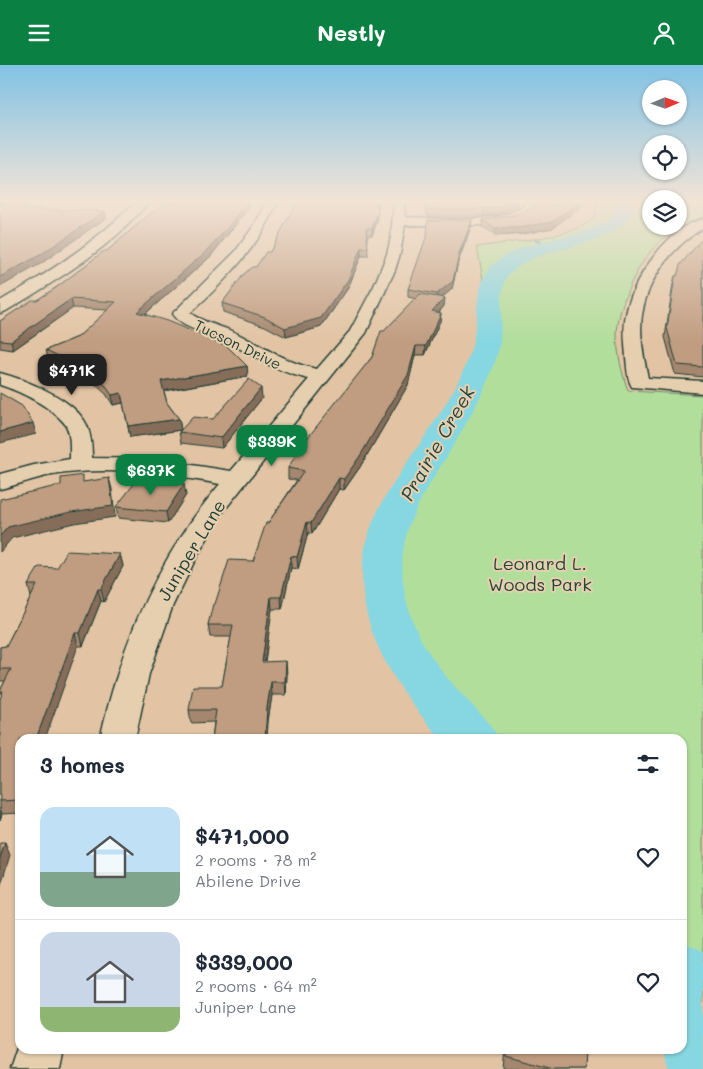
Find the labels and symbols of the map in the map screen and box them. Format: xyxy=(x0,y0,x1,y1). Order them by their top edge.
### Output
north arrow xyxy=(642,80,688,125)
street label: Tucson Drive xyxy=(191,314,285,374)
pin: $471K xyxy=(37,353,107,396)
water label: Prairie Creek xyxy=(394,380,480,505)
pin: $339K xyxy=(237,425,307,467)
pin: $637K xyxy=(116,453,186,496)
street label: Juniper Lane xyxy=(151,495,231,605)
park label: Leonard L. Woods Park xyxy=(488,551,592,596)

